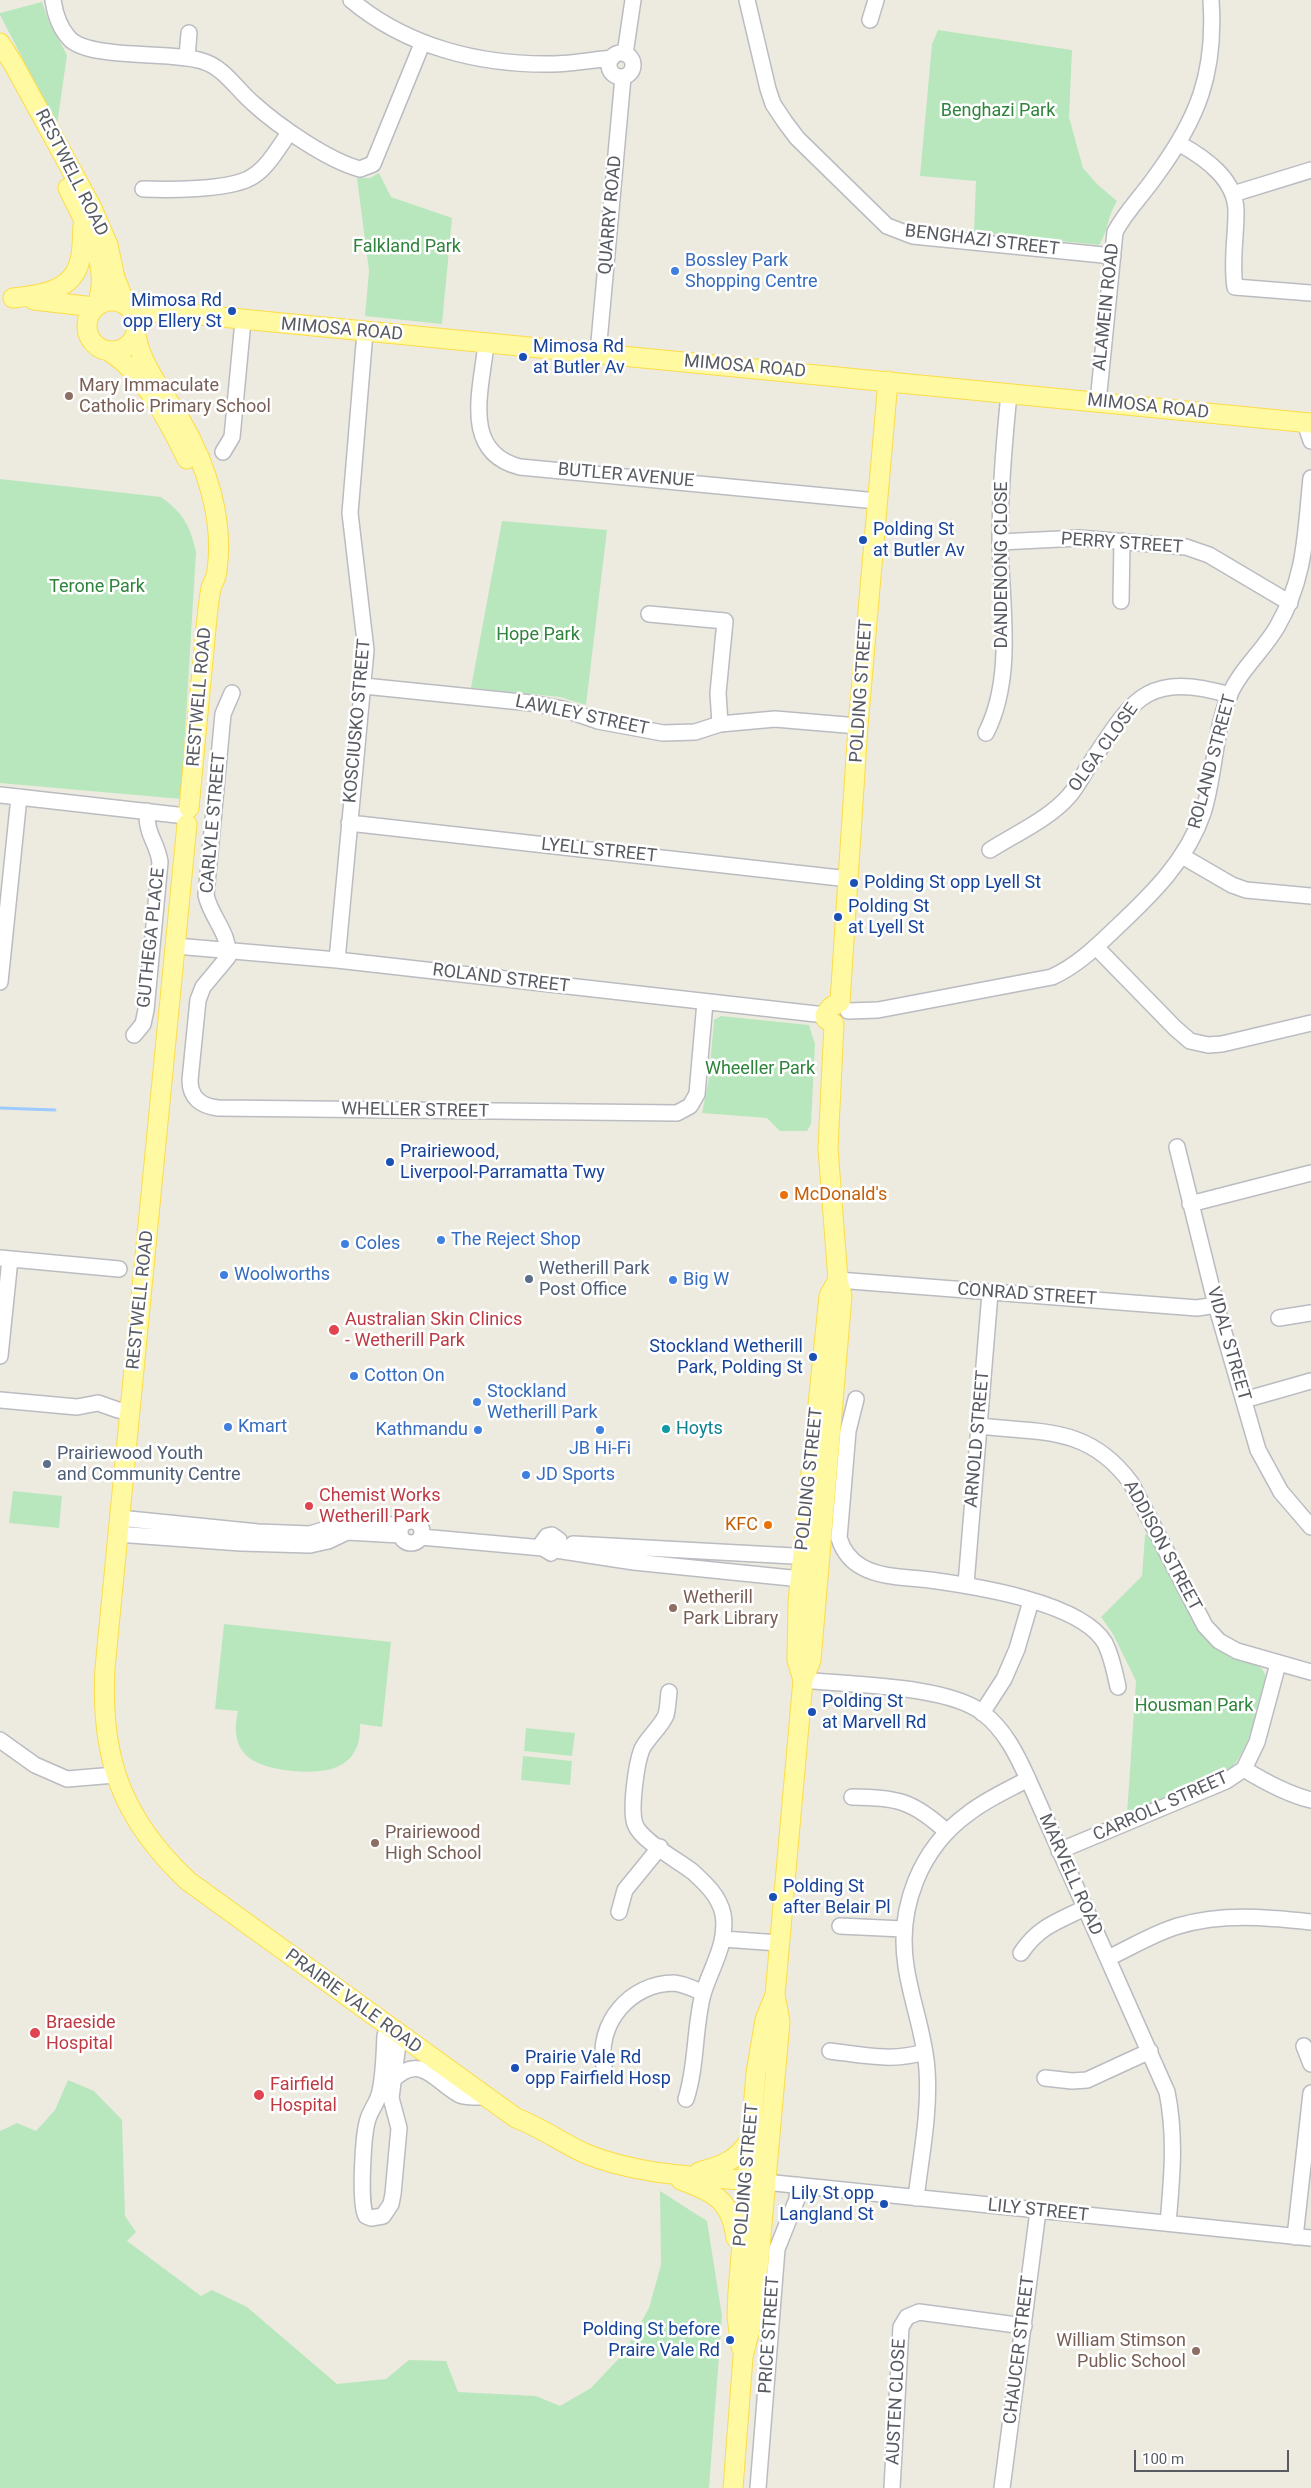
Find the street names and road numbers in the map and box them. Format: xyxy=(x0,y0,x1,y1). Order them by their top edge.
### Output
street label: RESTWELL ROAD xyxy=(30,106,112,240)
street label: QUARRY ROAD xyxy=(595,155,627,275)
street label: BENGHAZI STREET xyxy=(904,221,1060,261)
street label: ALAMEIN ROAD xyxy=(1090,242,1124,372)
street label: MIMOSA ROAD xyxy=(280,314,404,346)
street label: MIMOSA ROAD xyxy=(683,351,807,383)
street label: MIMOSA ROAD xyxy=(1086,390,1210,424)
street label: BUTLER AVENUE xyxy=(557,459,695,493)
street label: DANDENONG CLOSE xyxy=(991,481,1013,649)
street label: PERRY STREET xyxy=(1060,529,1184,559)
street label: POLDING STREET xyxy=(846,619,878,763)
street label: RESTWELL ROAD xyxy=(183,626,217,768)
street label: KOSCIUSKO STREET xyxy=(340,638,376,804)
street label: LAWLEY STREET xyxy=(513,691,651,741)
street label: ROLAND STREET xyxy=(1185,693,1241,831)
street label: OLGA CLOSE xyxy=(1065,700,1143,796)
street label: CARLYLE STREET xyxy=(197,752,231,894)
street label: LYELL STREET xyxy=(540,834,658,868)
street label: GUTHEGA PLACE xyxy=(134,867,170,1009)
street label: ROLAND STREET xyxy=(431,960,571,998)
street label: WHELLER STREET xyxy=(341,1099,489,1123)
street label: RESTWELL ROAD xyxy=(123,1229,159,1371)
street label: CONRAD STREET xyxy=(956,1279,1098,1311)
street label: VIDAL STREET xyxy=(1201,1284,1255,1404)
street label: ARNOLD STREET xyxy=(961,1369,995,1509)
street label: POLDING STREET xyxy=(792,1406,828,1552)
street label: ADDISON STREET xyxy=(1119,1477,1205,1615)
street label: CARROLL STREET xyxy=(1090,1767,1232,1847)
street label: MARVELL ROAD xyxy=(1034,1811,1106,1939)
street label: PRAIRIE VALE ROAD xyxy=(280,1945,426,2059)
street label: POLDING STREET xyxy=(730,2103,764,2247)
street label: LILY STREET xyxy=(986,2195,1090,2227)
street label: CHAUCER STREET xyxy=(1000,2275,1040,2425)
street label: PRICE STREET xyxy=(755,2276,785,2394)
street label: AUSTEN CLOSE xyxy=(883,2338,911,2466)

